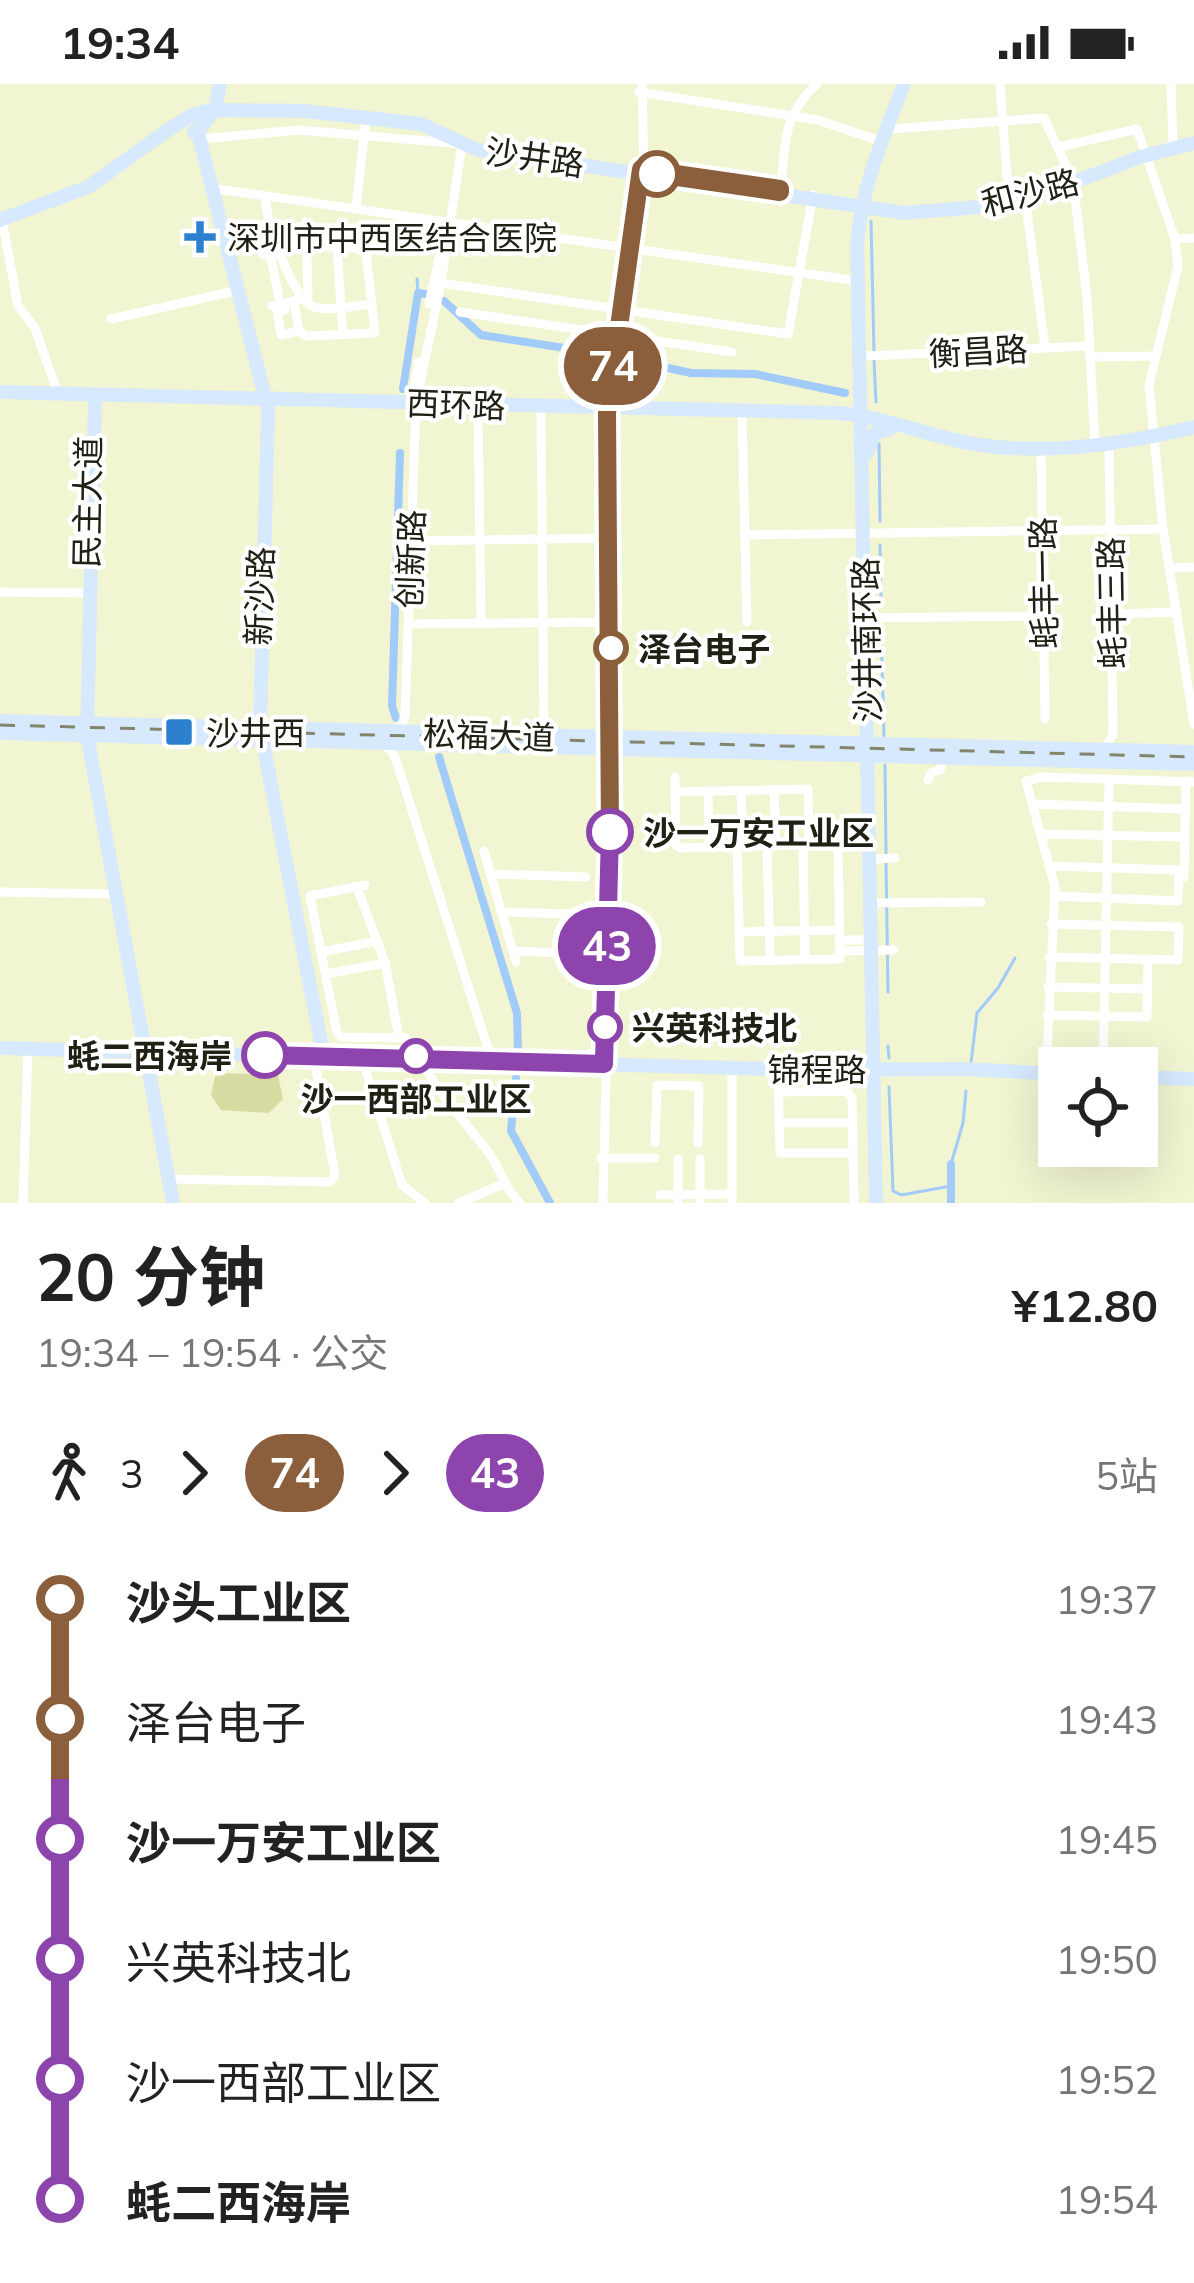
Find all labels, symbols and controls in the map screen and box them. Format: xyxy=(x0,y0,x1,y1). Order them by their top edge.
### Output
text: 19:34 xyxy=(60,14,179,70)
street label: 沙井路 xyxy=(483,130,587,184)
unlabelled marker xyxy=(635,152,679,196)
street label: 和沙路 xyxy=(977,160,1083,224)
place label: 深圳市中西医结合医院 xyxy=(227,217,557,258)
marker: 深圳市中西医结合医院 xyxy=(184,221,216,253)
line badge: 74 xyxy=(559,327,667,405)
street label: 衡昌路 xyxy=(927,328,1029,374)
text: 74 xyxy=(588,339,638,392)
street label: 西环路 xyxy=(406,382,506,426)
street label: 民主大道 xyxy=(65,436,109,568)
street label: 创新路 xyxy=(388,509,432,609)
street label: 蚝丰一路 xyxy=(1021,517,1065,649)
street label: 蚝丰三路 xyxy=(1089,537,1133,669)
street label: 新沙路 xyxy=(237,546,281,646)
street label: 沙井南环路 xyxy=(844,557,888,723)
place label: 泽台电子 xyxy=(638,628,770,669)
marker: 泽台电子 xyxy=(595,632,627,664)
place label: 沙井西 xyxy=(206,712,305,753)
street label: 松福大道 xyxy=(422,712,556,758)
marker: 沙井西 xyxy=(163,716,195,748)
marker: 沙一万安工业区 xyxy=(588,810,632,854)
place label: 沙一万安工业区 xyxy=(643,812,874,853)
line badge: 43 xyxy=(553,907,661,985)
text: 43 xyxy=(582,919,632,972)
place label: 兴英科技北 xyxy=(632,1007,797,1048)
marker: 兴英科技北 xyxy=(589,1011,621,1043)
marker: 蚝二西海岸 xyxy=(243,1033,287,1077)
place label: 蚝二西海岸 xyxy=(67,1035,232,1076)
marker: 沙一西部工业区 xyxy=(400,1040,432,1072)
map controls xyxy=(1038,1047,1158,1167)
button: locate xyxy=(1038,1047,1158,1167)
street label: 锦程路 xyxy=(768,1049,867,1090)
place label: 沙一西部工业区 xyxy=(301,1078,532,1119)
text: 20 分钟 xyxy=(36,1235,265,1318)
text: ¥12.80 xyxy=(1012,1277,1158,1333)
text: 19:34 – 19:54 · 公交 xyxy=(36,1328,388,1377)
icon: walk xyxy=(36,1440,102,1506)
icon: forward xyxy=(161,1440,227,1506)
icon: forward xyxy=(362,1440,428,1506)
text: 74 xyxy=(269,1446,320,1499)
text: 43 xyxy=(470,1446,520,1499)
text: 3 xyxy=(120,1449,143,1498)
text: 5站 xyxy=(1096,1451,1158,1500)
text: 沙头工业区 xyxy=(126,1574,351,1630)
text: 19:37 xyxy=(1056,1575,1158,1624)
text: 泽台电子 xyxy=(126,1694,306,1750)
text: 19:43 xyxy=(1056,1695,1158,1744)
text: 沙一万安工业区 xyxy=(126,1814,441,1870)
text: 19:45 xyxy=(1056,1815,1158,1864)
text: 兴英科技北 xyxy=(126,1934,351,1990)
text: 19:50 xyxy=(1056,1935,1158,1984)
text: 沙一西部工业区 xyxy=(126,2054,441,2110)
text: 19:52 xyxy=(1056,2055,1158,2104)
text: 蚝二西海岸 xyxy=(126,2174,351,2230)
text: 19:54 xyxy=(1056,2175,1158,2224)

